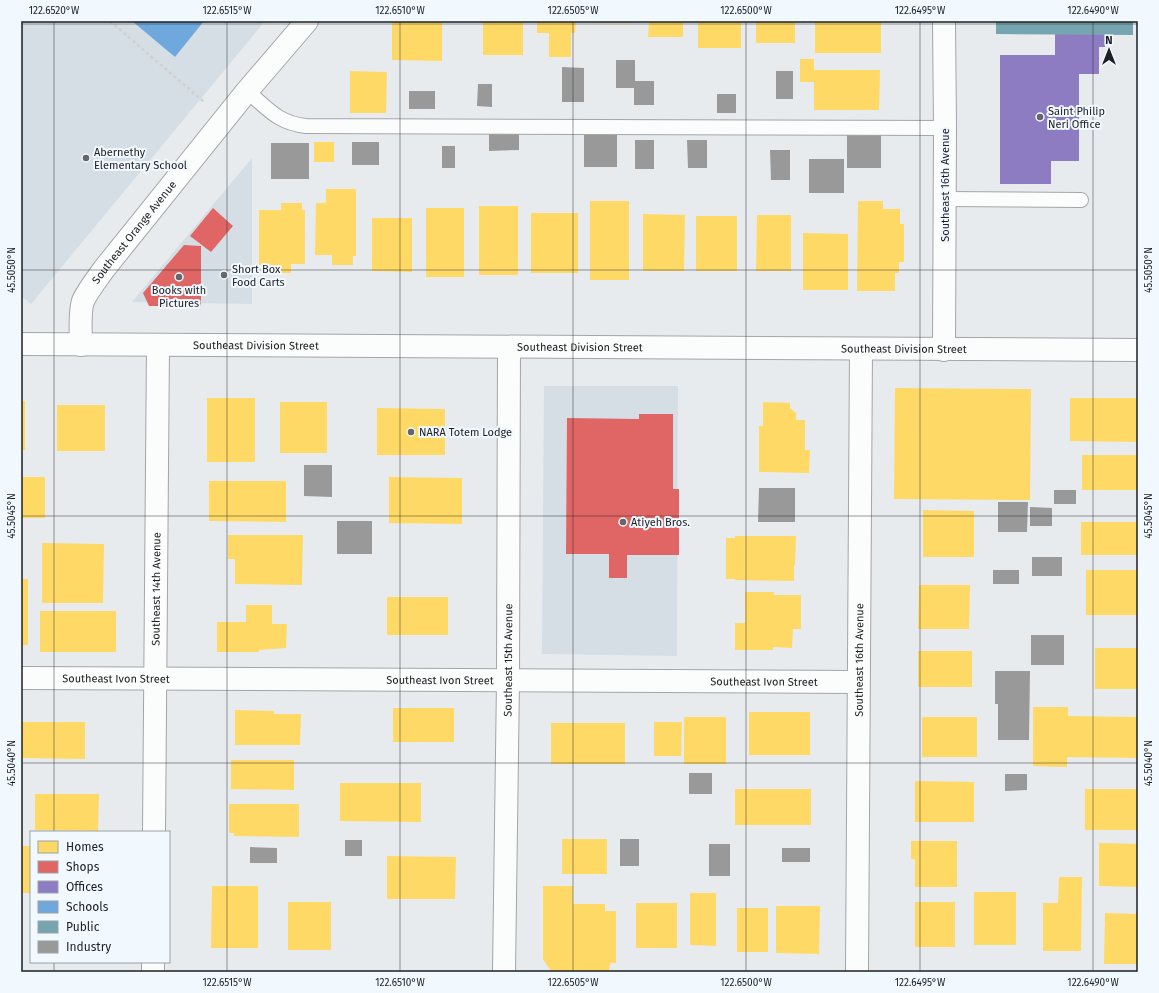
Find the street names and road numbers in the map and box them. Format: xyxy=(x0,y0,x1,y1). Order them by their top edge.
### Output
street label: Southeast 16th Avenue xyxy=(939,128,952,242)
street label: Southeast Orange Avenue xyxy=(89,178,179,286)
street label: Southeast Division Street xyxy=(193,338,319,352)
street label: Southeast Division Street xyxy=(517,340,643,354)
street label: Southeast Division Street xyxy=(841,342,967,356)
street label: Southeast 14th Avenue xyxy=(149,532,163,646)
street label: Southeast 15th Avenue xyxy=(501,603,515,717)
street label: Southeast 16th Avenue xyxy=(852,603,866,717)
street label: Southeast Ivon Street xyxy=(62,672,170,685)
street label: Southeast Ivon Street xyxy=(386,673,494,687)
street label: Southeast Ivon Street xyxy=(710,675,818,688)

